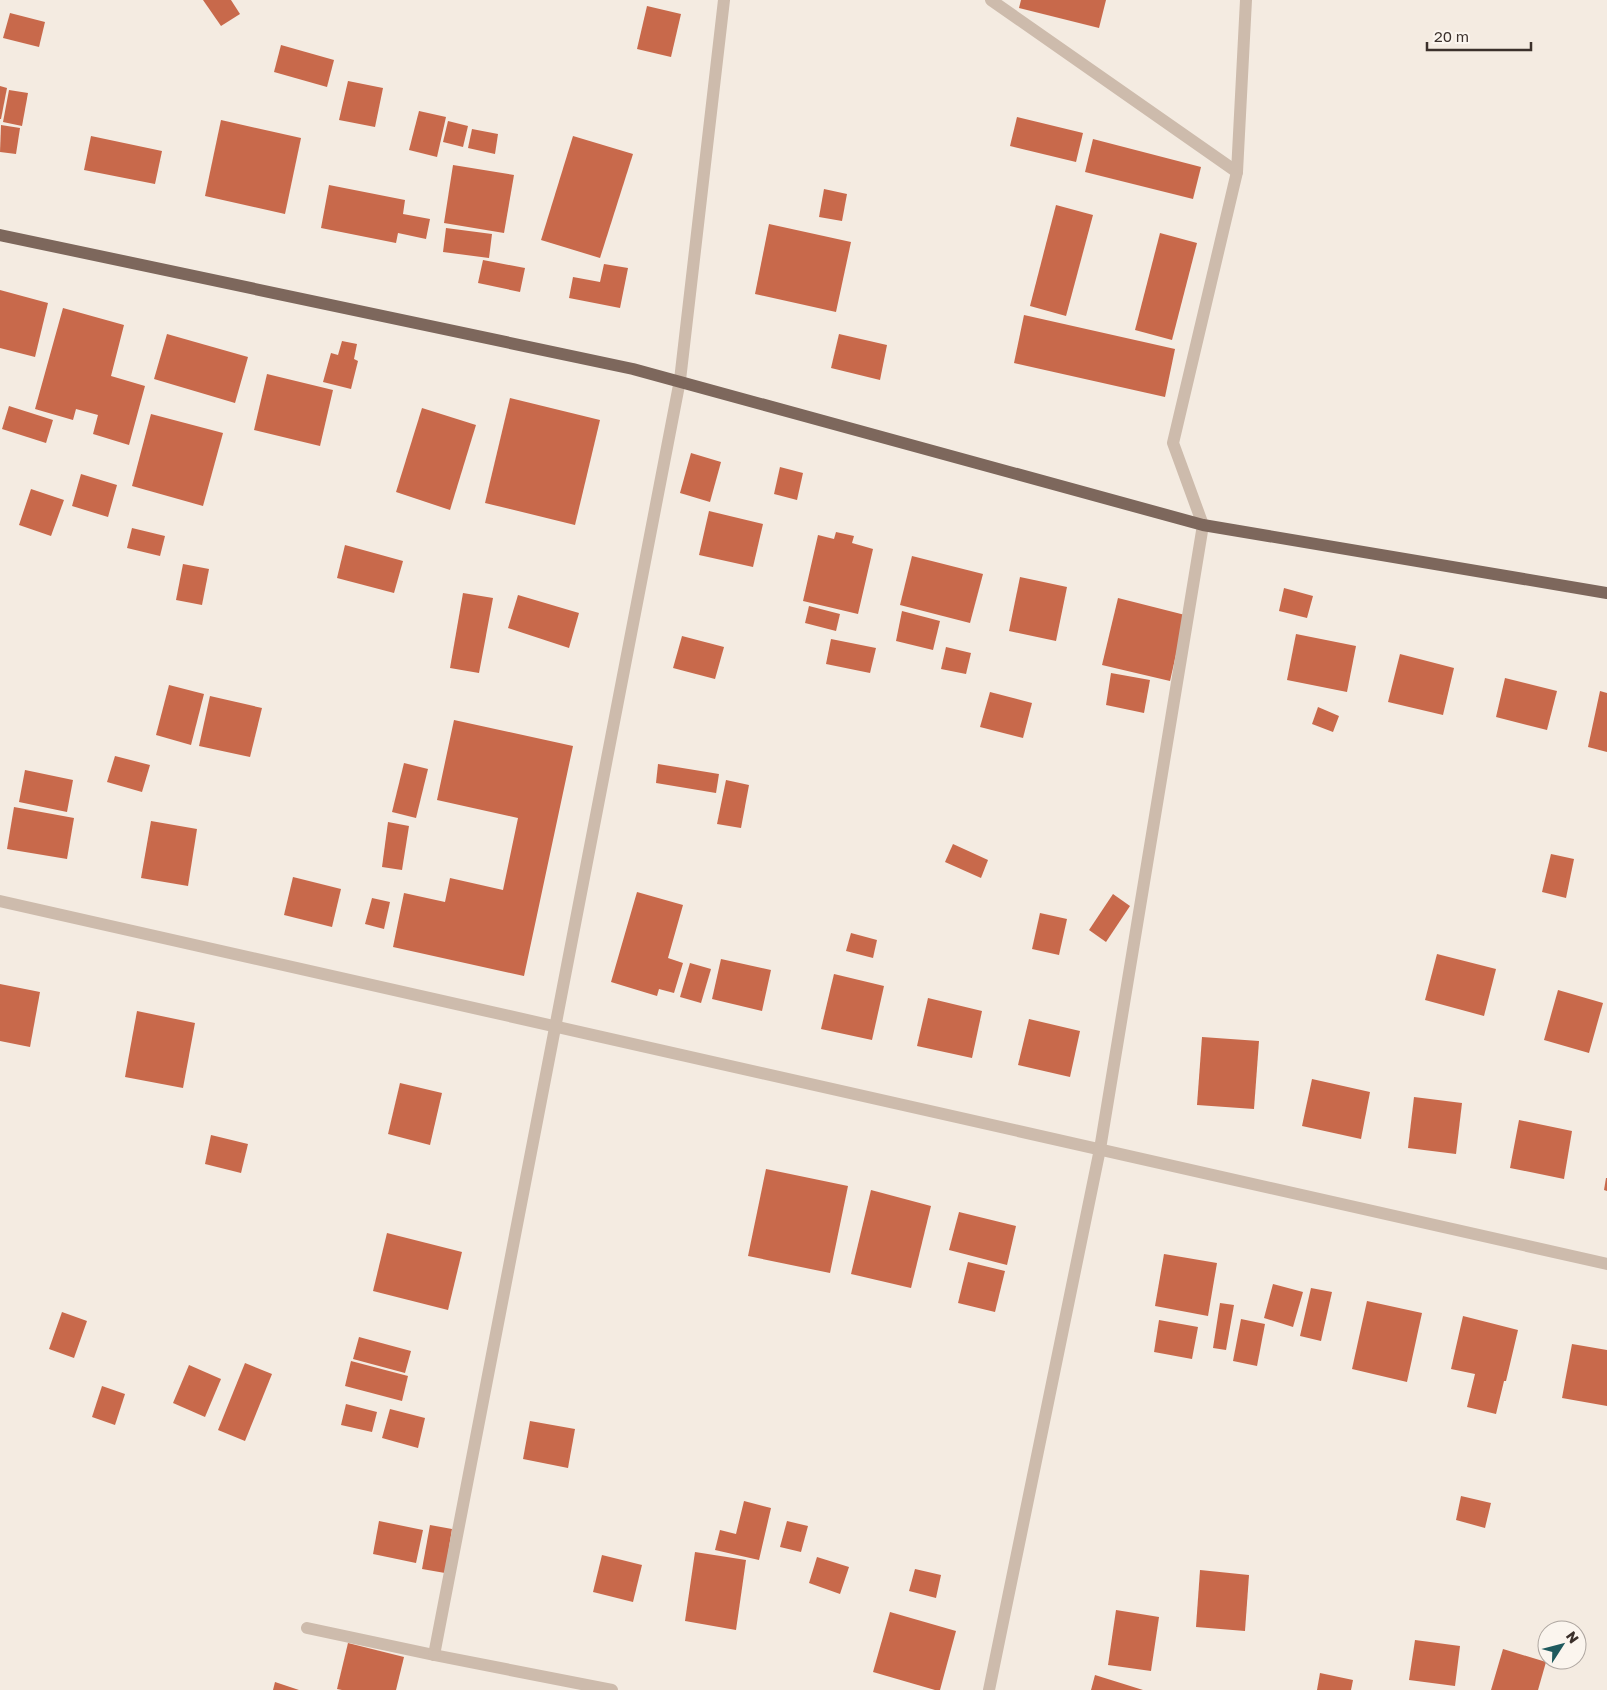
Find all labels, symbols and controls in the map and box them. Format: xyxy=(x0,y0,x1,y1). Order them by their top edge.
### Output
scale bar xyxy=(1427,20,1531,52)
text: 20 m xyxy=(1434,27,1469,45)
north arrow xyxy=(1537,1620,1587,1670)
text: N xyxy=(1563,1628,1583,1646)

